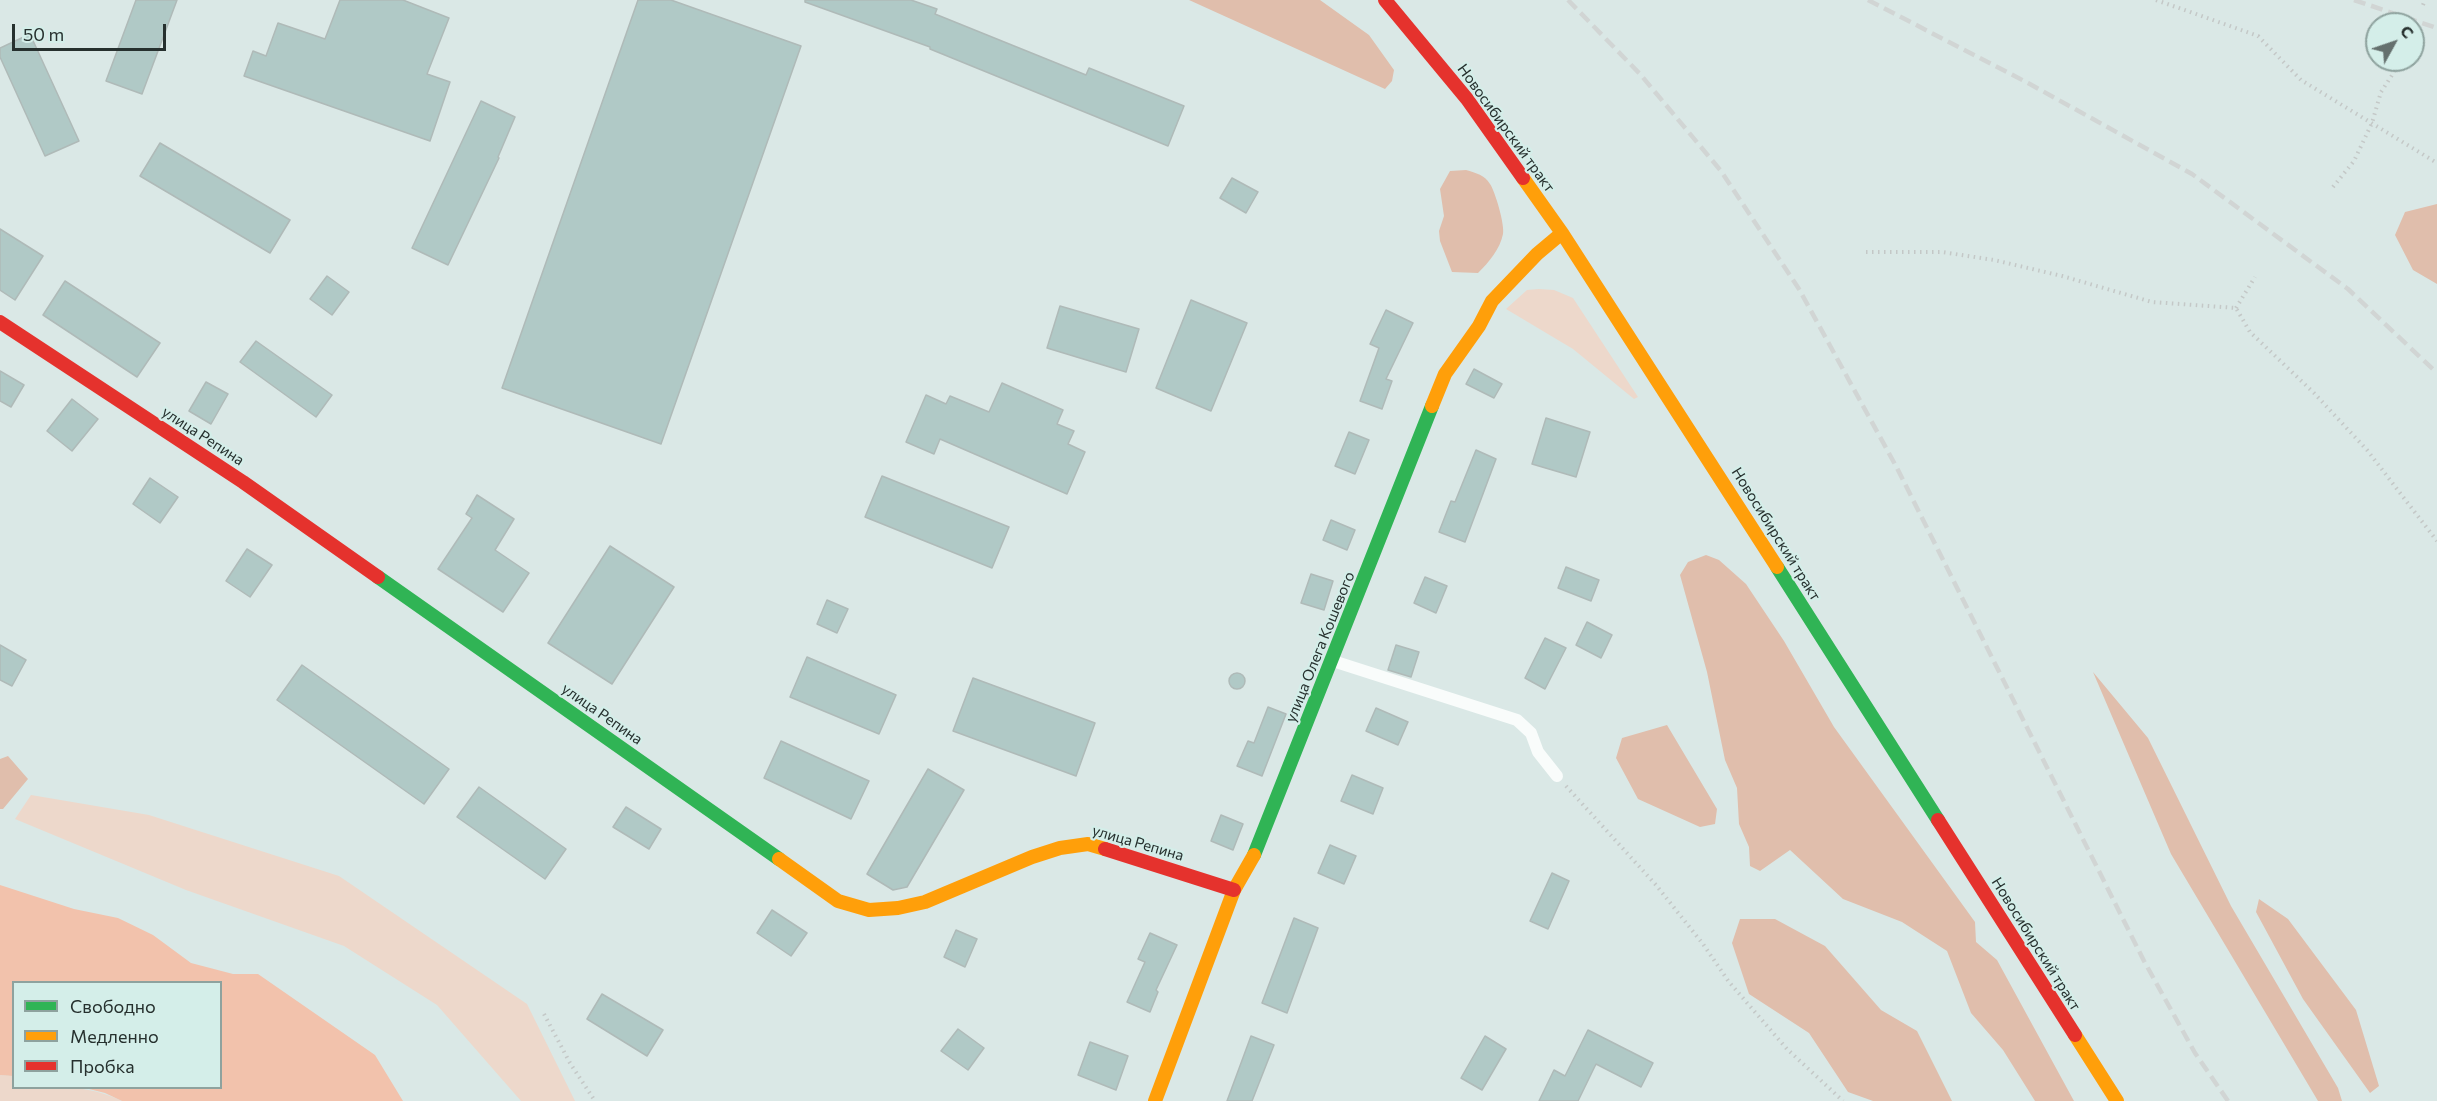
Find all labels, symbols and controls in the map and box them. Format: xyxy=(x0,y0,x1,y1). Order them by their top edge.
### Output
scale bar xyxy=(15,12,170,50)
north arrow xyxy=(2365,12,2425,72)
text: С xyxy=(2397,21,2418,42)
text: 50 m xyxy=(23,23,64,45)
street label: Новосибирский тракт xyxy=(1454,60,1558,196)
street label: улица Репина xyxy=(159,403,247,469)
street label: Новосибирский тракт xyxy=(1728,464,1824,604)
street label: улица Олега Кошевого xyxy=(1282,569,1358,725)
street label: улица Репина xyxy=(558,680,646,748)
street label: улица Репина xyxy=(1090,821,1186,865)
street label: Новосибирский тракт xyxy=(1988,874,2084,1014)
legend xyxy=(12,981,222,1089)
text: Свободно xyxy=(70,995,156,1017)
text: Медленно xyxy=(70,1025,159,1047)
text: Пробка xyxy=(70,1055,135,1077)

